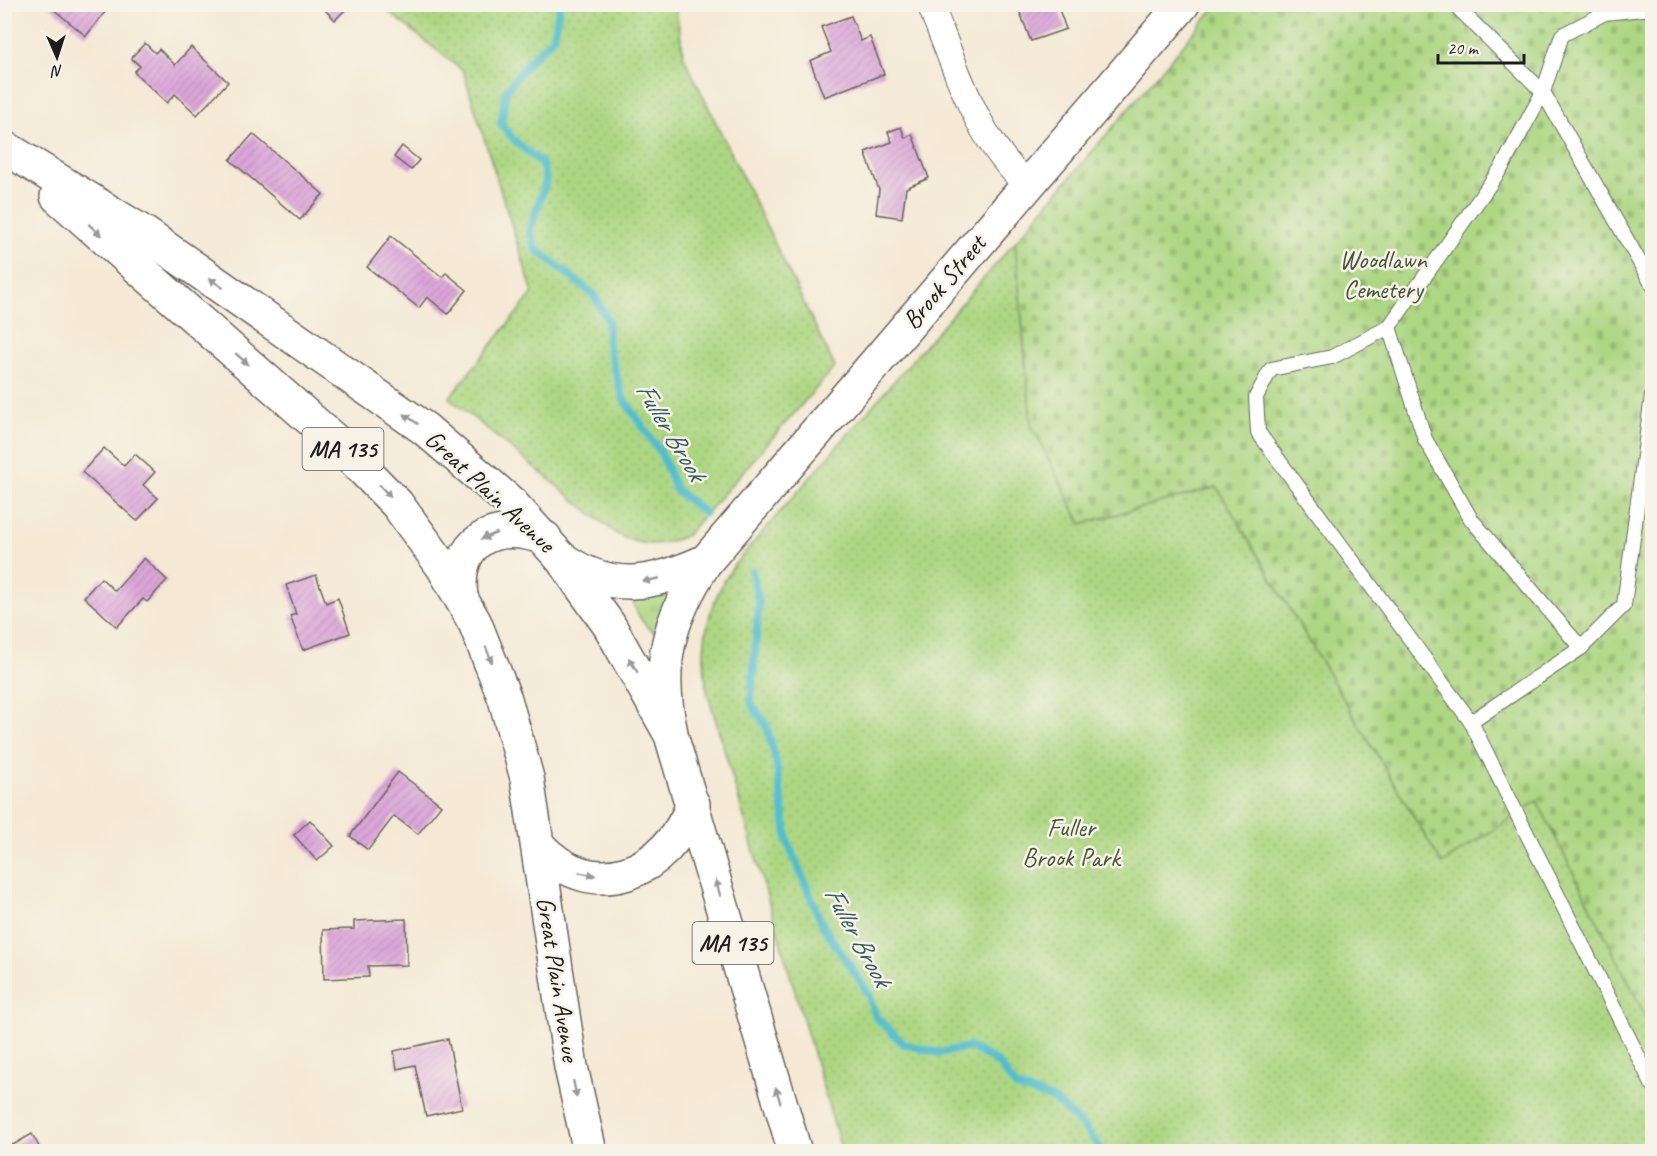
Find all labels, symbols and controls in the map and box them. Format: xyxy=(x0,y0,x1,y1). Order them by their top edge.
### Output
north arrow xyxy=(27,27,87,87)
scale bar xyxy=(1438,27,1524,65)
text: 20 m xyxy=(1447,37,1480,59)
text: N xyxy=(49,61,63,81)
one-way arrow xyxy=(88,223,103,237)
street label: Brook Street xyxy=(895,226,995,336)
park label: Woodlawn Cemetery xyxy=(1339,243,1428,306)
one-way arrow xyxy=(209,277,225,289)
one-way arrow xyxy=(234,352,249,365)
water label: Fuller Brook xyxy=(628,375,716,490)
one-way arrow xyxy=(403,413,419,425)
street label: Great Plain Avenue xyxy=(418,422,564,561)
road number: MA 135 xyxy=(302,428,384,470)
one-way arrow xyxy=(378,484,392,499)
one-way arrow xyxy=(480,532,498,541)
one-way arrow xyxy=(641,576,660,585)
one-way arrow xyxy=(485,646,494,664)
one-way arrow xyxy=(628,657,639,673)
park label: Fuller Brook Park xyxy=(1022,811,1122,874)
one-way arrow xyxy=(578,870,597,879)
one-way arrow xyxy=(712,879,722,897)
water label: Fuller Brook xyxy=(817,880,901,996)
street label: Great Plain Avenue xyxy=(529,895,588,1066)
road number: MA 135 xyxy=(692,922,774,964)
one-way arrow xyxy=(571,1080,581,1099)
one-way arrow xyxy=(773,1086,782,1104)

